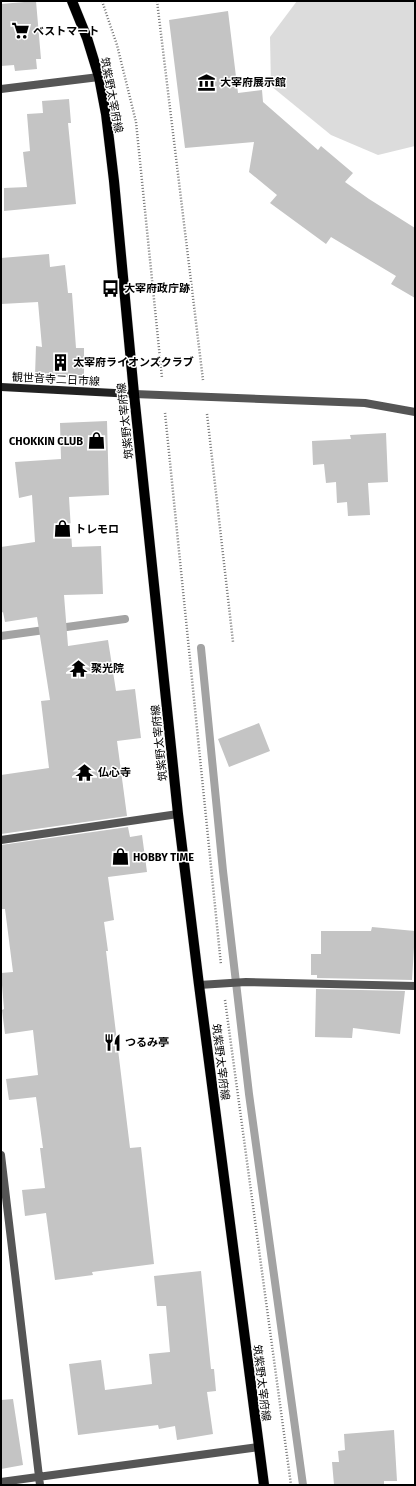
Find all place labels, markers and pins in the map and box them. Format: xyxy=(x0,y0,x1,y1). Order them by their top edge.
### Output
supermarket icon: ベストマート xyxy=(10,21,30,41)
place label: ベストマート xyxy=(33,25,99,38)
museum icon: 大宰府展示館 xyxy=(197,72,217,92)
place label: 大宰府展示館 xyxy=(220,76,286,89)
bus stop icon: 大宰府政庁跡 xyxy=(101,278,121,298)
place label: 大宰府政庁跡 xyxy=(124,282,190,295)
building icon: 太宰府ライオンズクラブ xyxy=(50,352,70,372)
place label: 太宰府ライオンズクラブ xyxy=(73,356,194,369)
shop icon: CHOKKIN CLUB xyxy=(86,431,106,451)
place label: CHOKKIN CLUB xyxy=(9,435,83,448)
shop icon: トレモロ xyxy=(52,519,72,539)
place label: トレモロ xyxy=(75,523,119,536)
temple icon: 聚光院 xyxy=(68,658,88,678)
place label: 聚光院 xyxy=(91,662,124,675)
temple icon: 仏心寺 xyxy=(75,762,95,782)
place label: 仏心寺 xyxy=(98,766,131,779)
shop icon: HOBBY TIME xyxy=(110,847,130,867)
place label: HOBBY TIME xyxy=(133,851,194,864)
restaurant icon: つるみ亭 xyxy=(102,1032,122,1052)
place label: つるみ亭 xyxy=(125,1036,169,1049)

